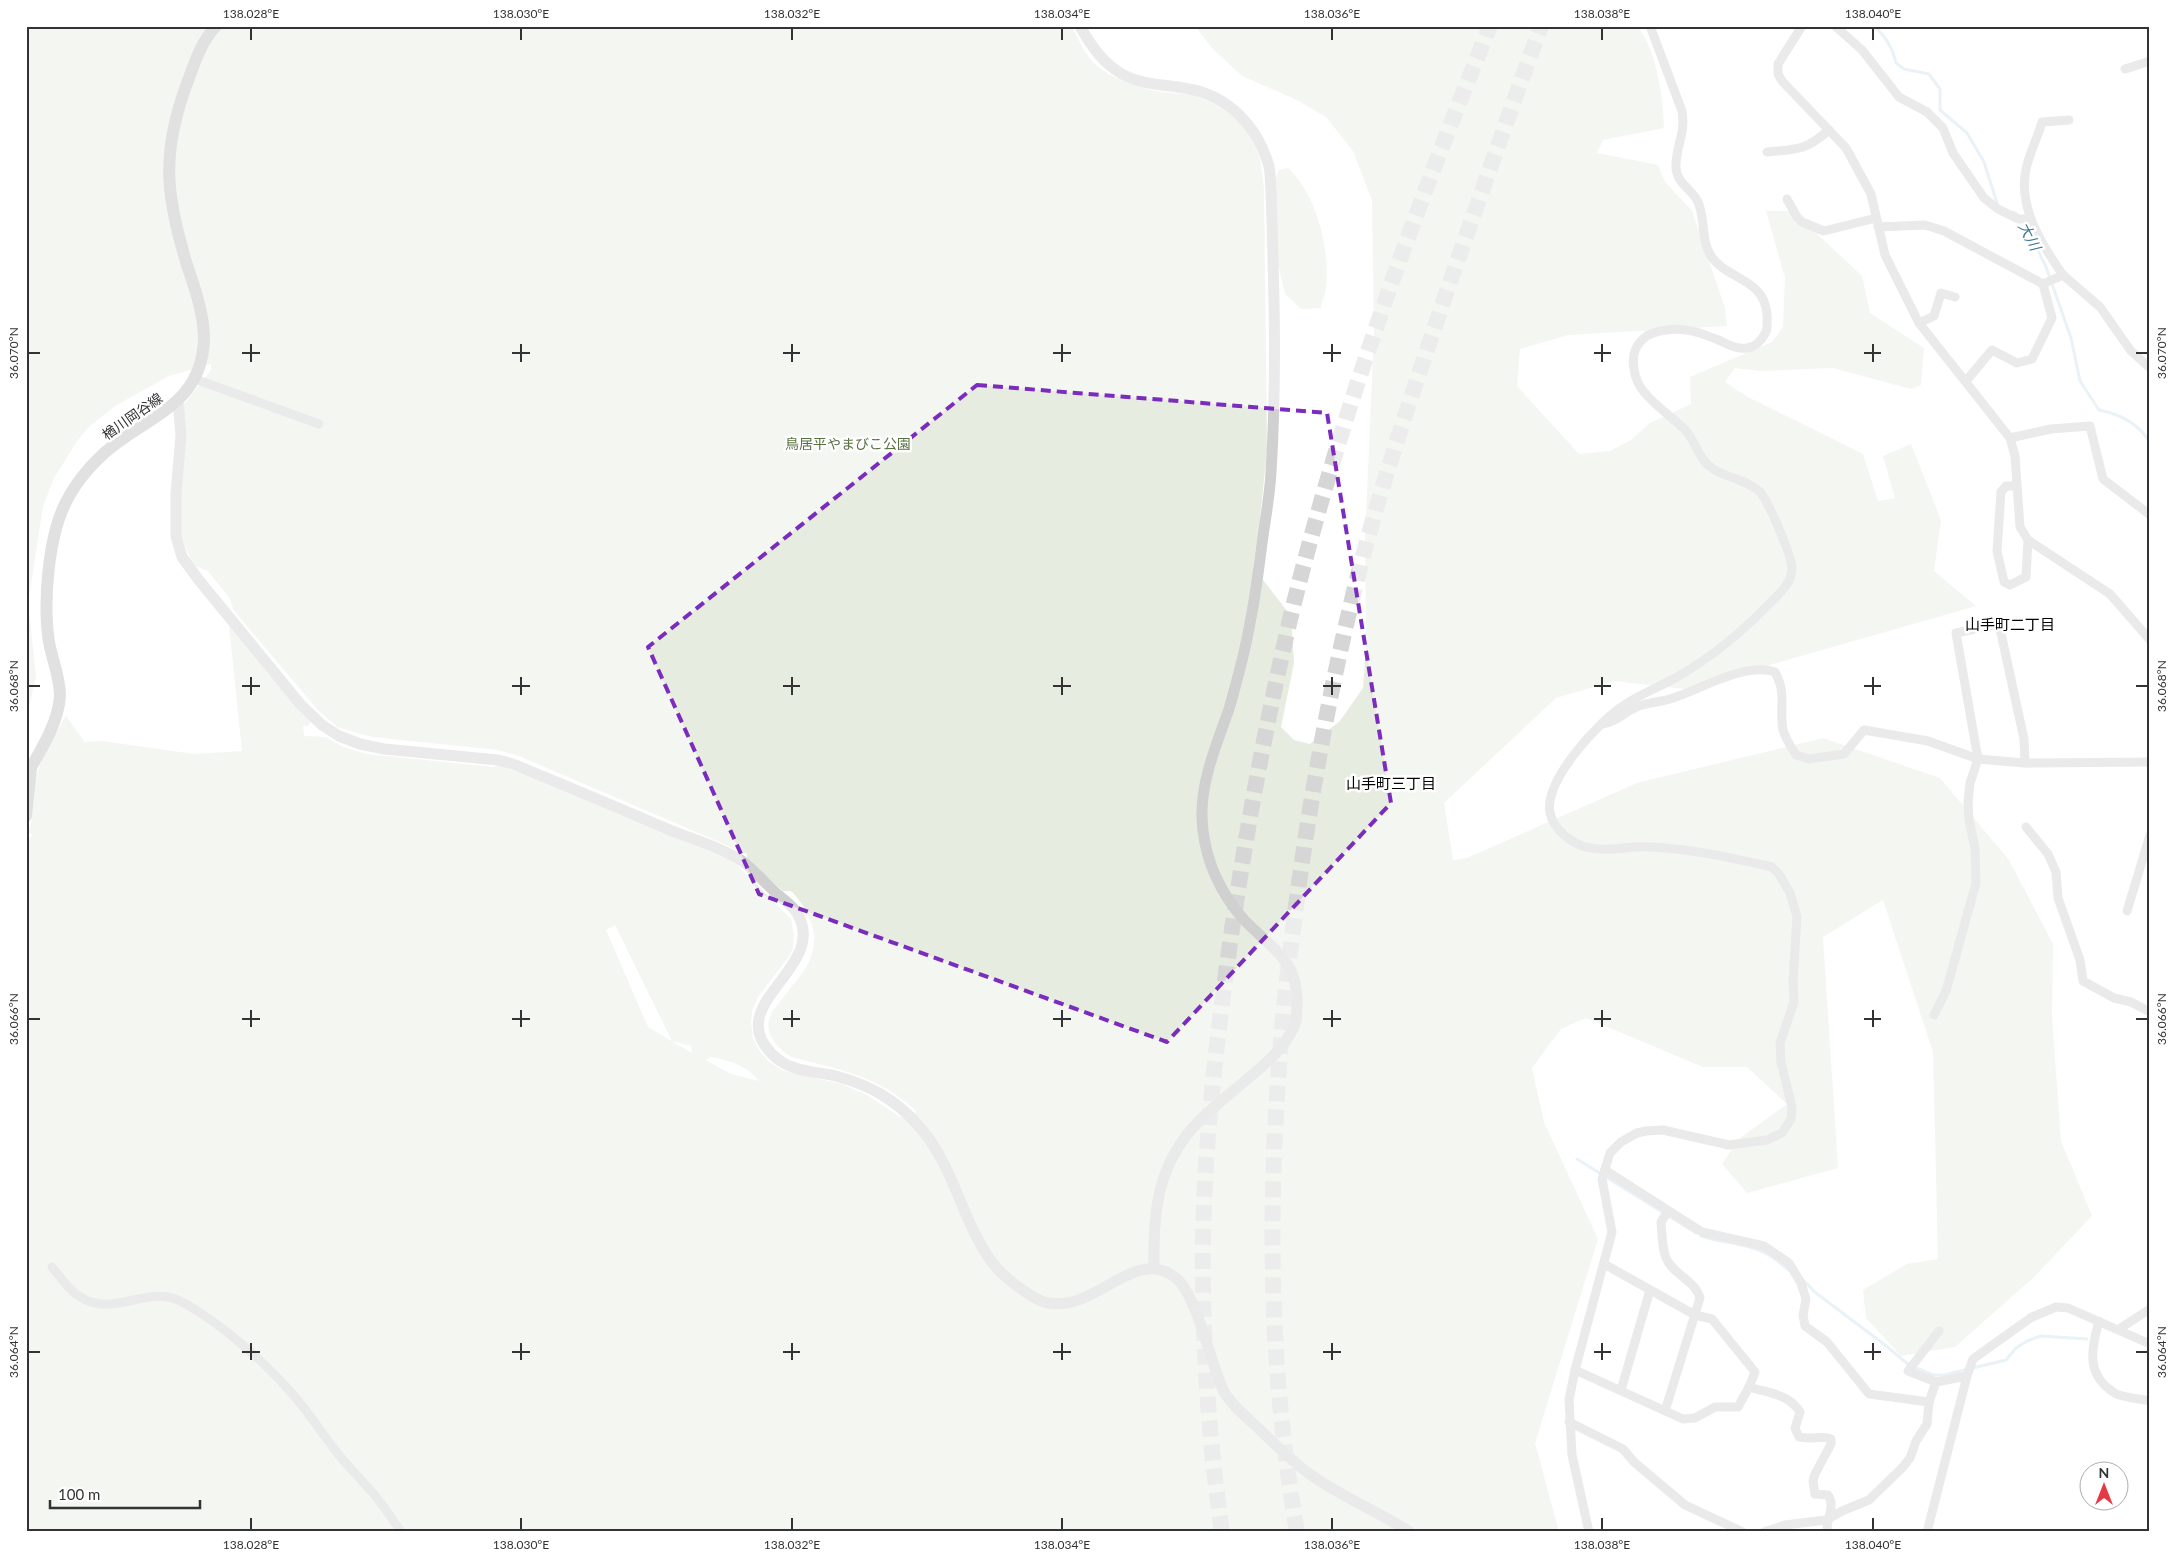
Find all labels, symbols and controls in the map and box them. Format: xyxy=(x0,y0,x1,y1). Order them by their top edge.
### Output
text: 138.028°E xyxy=(223,6,279,21)
text: 138.030°E xyxy=(493,6,549,21)
text: 138.032°E xyxy=(764,6,820,21)
text: 138.034°E xyxy=(1034,6,1090,21)
text: 138.036°E xyxy=(1304,6,1360,21)
text: 138.038°E xyxy=(1574,6,1630,21)
text: 138.040°E xyxy=(1845,6,1901,21)
water label: 大川 xyxy=(2015,219,2046,255)
text: 36.070°N xyxy=(6,327,21,379)
text: 36.070°N xyxy=(2154,327,2169,379)
street label: 楢川岡谷線 xyxy=(98,389,166,443)
park label: 鳥居平やまびこ公園 xyxy=(785,435,911,452)
district label: 山手町二丁目 xyxy=(1965,615,2055,633)
text: 36.068°N xyxy=(6,660,21,712)
text: 36.068°N xyxy=(2154,660,2169,712)
district label: 山手町三丁目 xyxy=(1346,774,1436,792)
text: 36.066°N xyxy=(6,993,21,1045)
text: 36.066°N xyxy=(2154,993,2169,1045)
text: 36.064°N xyxy=(6,1326,21,1378)
text: 36.064°N xyxy=(2154,1326,2169,1378)
north arrow xyxy=(2078,1460,2128,1510)
text: N xyxy=(2099,1464,2109,1481)
scale bar xyxy=(50,1478,200,1510)
text: 100 m xyxy=(58,1485,100,1503)
text: 138.028°E xyxy=(223,1537,279,1552)
text: 138.030°E xyxy=(493,1537,549,1552)
text: 138.032°E xyxy=(764,1537,820,1552)
text: 138.034°E xyxy=(1034,1537,1090,1552)
text: 138.036°E xyxy=(1304,1537,1360,1552)
text: 138.038°E xyxy=(1574,1537,1630,1552)
text: 138.040°E xyxy=(1845,1537,1901,1552)

